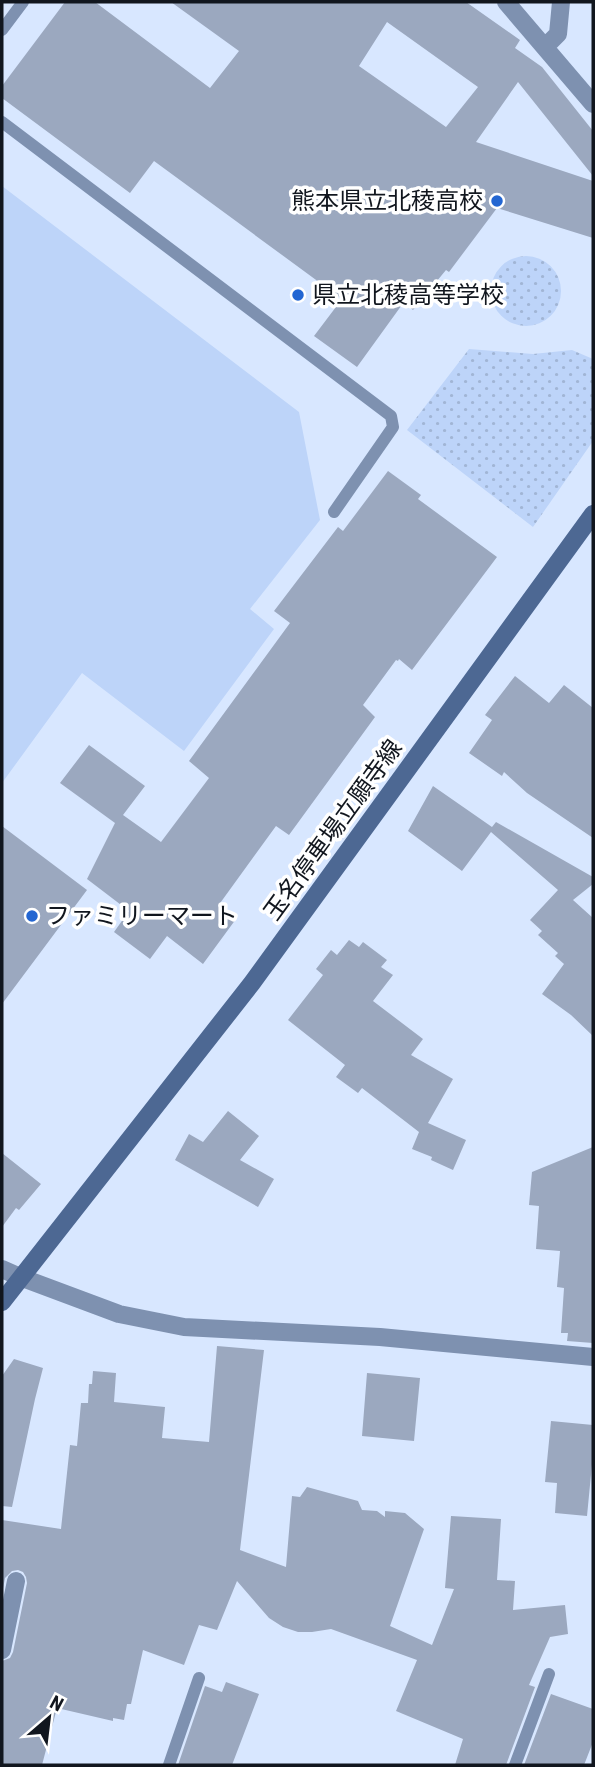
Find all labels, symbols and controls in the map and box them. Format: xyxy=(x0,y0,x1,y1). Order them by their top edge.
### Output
place label: 熊本県立北稜高校 xyxy=(291,187,483,215)
marker: 熊本県立北稜高校 xyxy=(489,193,505,209)
place label: 県立北稜高等学校 xyxy=(312,281,504,309)
marker: 県立北稜高等学校 xyxy=(290,287,306,303)
street label: 玉名停車場立願寺線 xyxy=(258,734,408,926)
place label: ファミリーマート xyxy=(46,902,238,930)
marker: ファミリーマート xyxy=(24,908,40,924)
north arrow xyxy=(14,1683,84,1753)
text: N xyxy=(46,1691,67,1716)

